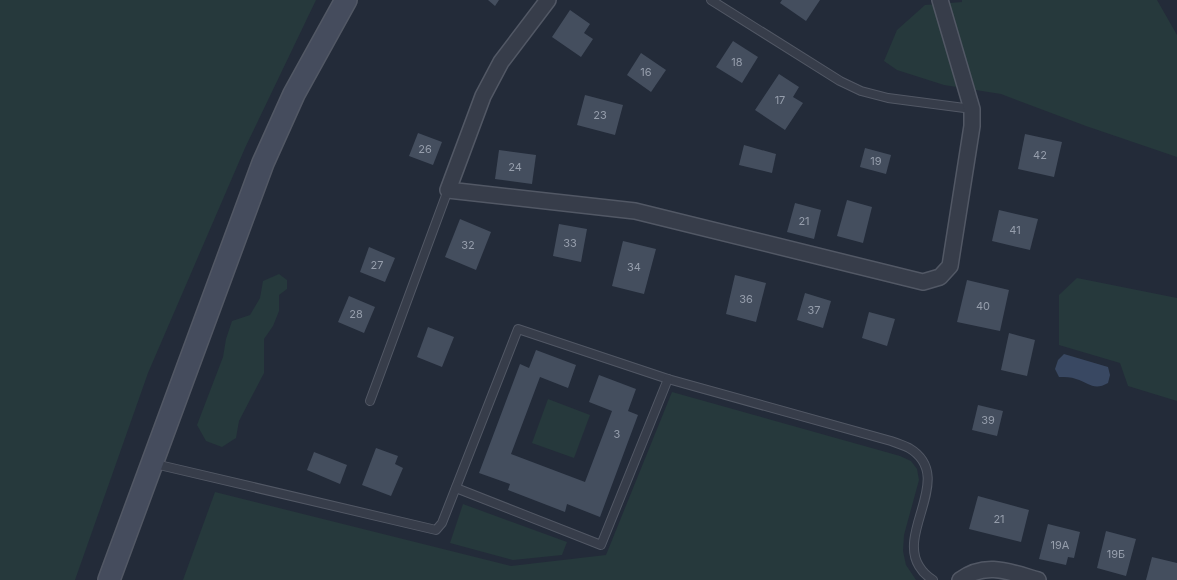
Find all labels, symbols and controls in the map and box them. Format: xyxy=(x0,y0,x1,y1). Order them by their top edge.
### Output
house number: 18 xyxy=(731,55,743,69)
house number: 16 xyxy=(640,65,652,79)
house number: 17 xyxy=(775,93,785,107)
house number: 23 xyxy=(593,108,607,122)
house number: 26 xyxy=(418,142,432,156)
house number: 42 xyxy=(1033,148,1047,162)
house number: 19 xyxy=(870,154,882,168)
house number: 24 xyxy=(508,160,522,174)
house number: 21 xyxy=(798,214,810,228)
house number: 41 xyxy=(1009,223,1021,237)
house number: 33 xyxy=(563,236,577,250)
house number: 32 xyxy=(461,238,475,252)
house number: 27 xyxy=(371,258,383,272)
house number: 34 xyxy=(627,260,641,274)
house number: 36 xyxy=(739,292,753,306)
house number: 40 xyxy=(976,299,990,313)
house number: 37 xyxy=(807,303,821,317)
house number: 28 xyxy=(349,307,363,321)
house number: 39 xyxy=(981,413,995,427)
house number: 3 xyxy=(614,427,621,441)
house number: 21 xyxy=(993,512,1005,526)
house number: 19А xyxy=(1051,538,1070,552)
house number: 19Б xyxy=(1107,547,1125,561)

